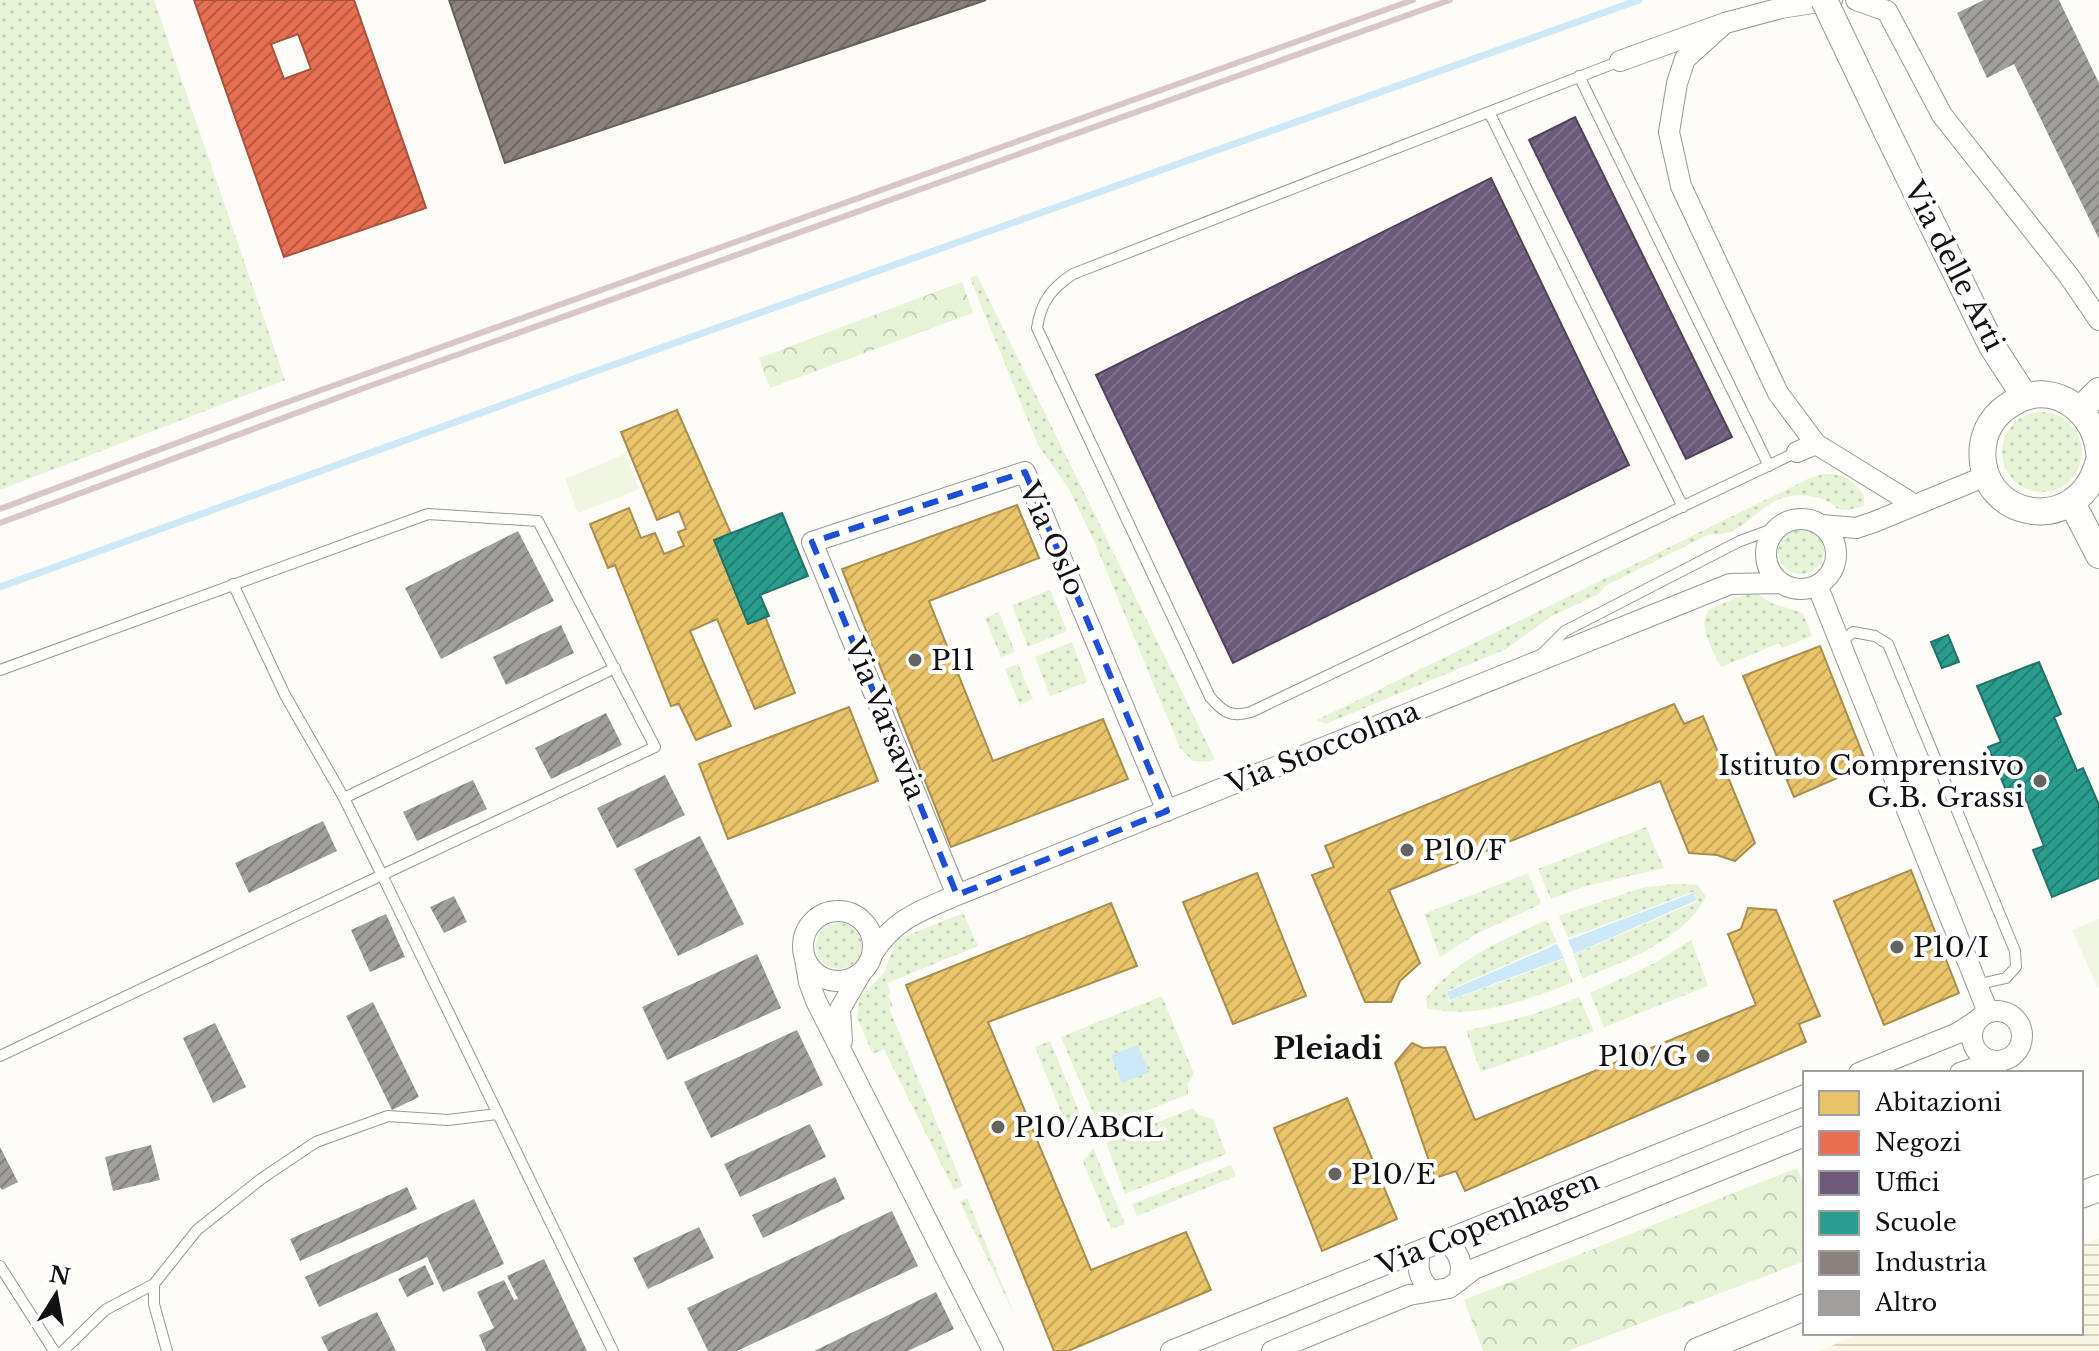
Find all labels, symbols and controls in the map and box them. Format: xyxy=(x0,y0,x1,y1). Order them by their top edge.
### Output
street label: Via delle Arti xyxy=(1896,174,2012,357)
street label: Via Oslo xyxy=(1011,476,1093,601)
street label: Via Varsavia xyxy=(836,632,933,805)
place label: P11 xyxy=(931,643,975,678)
marker: P11 xyxy=(906,651,924,669)
street label: Via Stoccolma xyxy=(1221,693,1425,803)
place label: Istituto Comprensivo G.B. Grassi xyxy=(1718,748,2024,815)
marker: Istituto Comprensivo G.B. Grassi xyxy=(2031,772,2049,790)
place label: P10/F xyxy=(1423,833,1507,868)
marker: P10/F xyxy=(1398,841,1416,859)
place label: P10/I xyxy=(1913,930,1989,965)
marker: P10/I xyxy=(1888,938,1906,956)
district label: Pleiadi xyxy=(1273,1030,1383,1067)
place label: P10/G xyxy=(1598,1039,1687,1074)
marker: P10/G xyxy=(1694,1047,1712,1065)
legend xyxy=(1803,1071,2083,1335)
text: Abitazioni xyxy=(1874,1088,2002,1117)
place label: P10/ABCL xyxy=(1014,1110,1163,1145)
marker: P10/ABCL xyxy=(989,1118,1007,1136)
text: Negozi xyxy=(1875,1128,1961,1157)
place label: P10/E xyxy=(1351,1157,1436,1192)
street label: Via Copenhagen xyxy=(1371,1163,1604,1284)
marker: P10/E xyxy=(1326,1165,1344,1183)
text: Uffici xyxy=(1875,1168,1940,1197)
text: Scuole xyxy=(1875,1208,1957,1237)
text: Industria xyxy=(1875,1248,1987,1277)
north arrow xyxy=(16,1255,96,1335)
text: N xyxy=(47,1261,73,1291)
text: Altro xyxy=(1874,1288,1937,1317)

